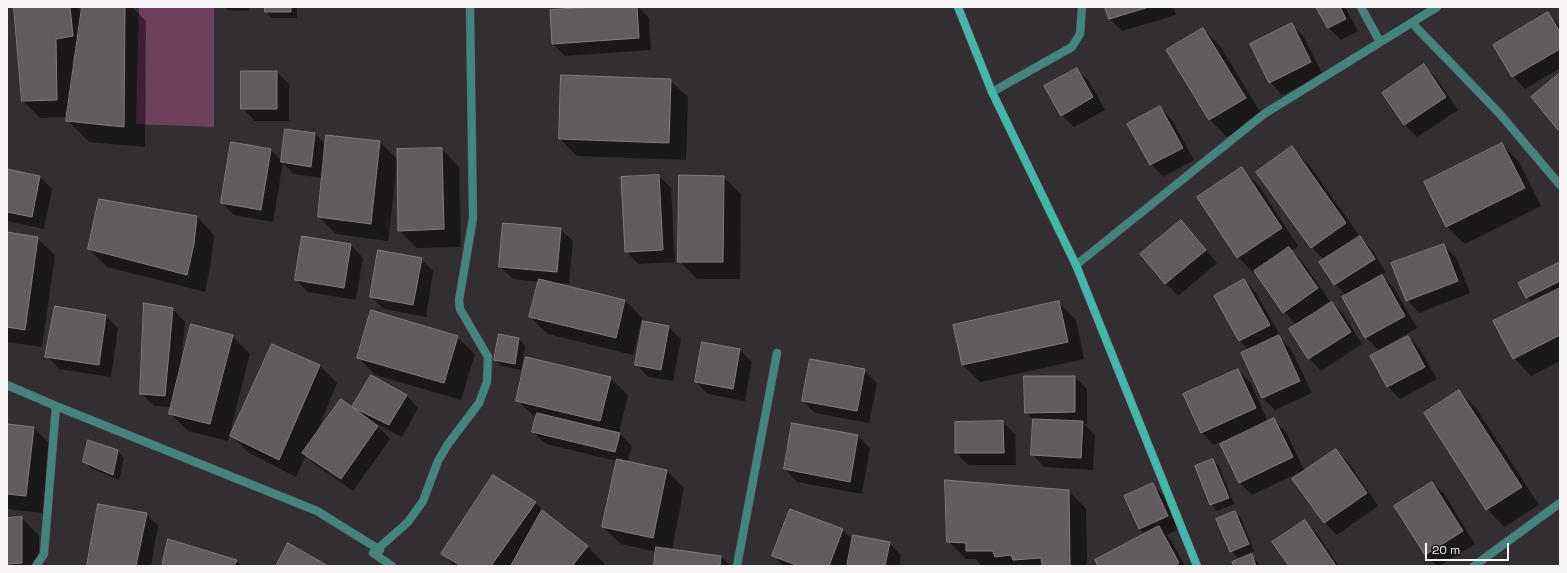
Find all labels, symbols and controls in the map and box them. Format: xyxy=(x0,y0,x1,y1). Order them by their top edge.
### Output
scale bar xyxy=(1427,535,1511,561)
text: 20 m xyxy=(1432,542,1460,558)

